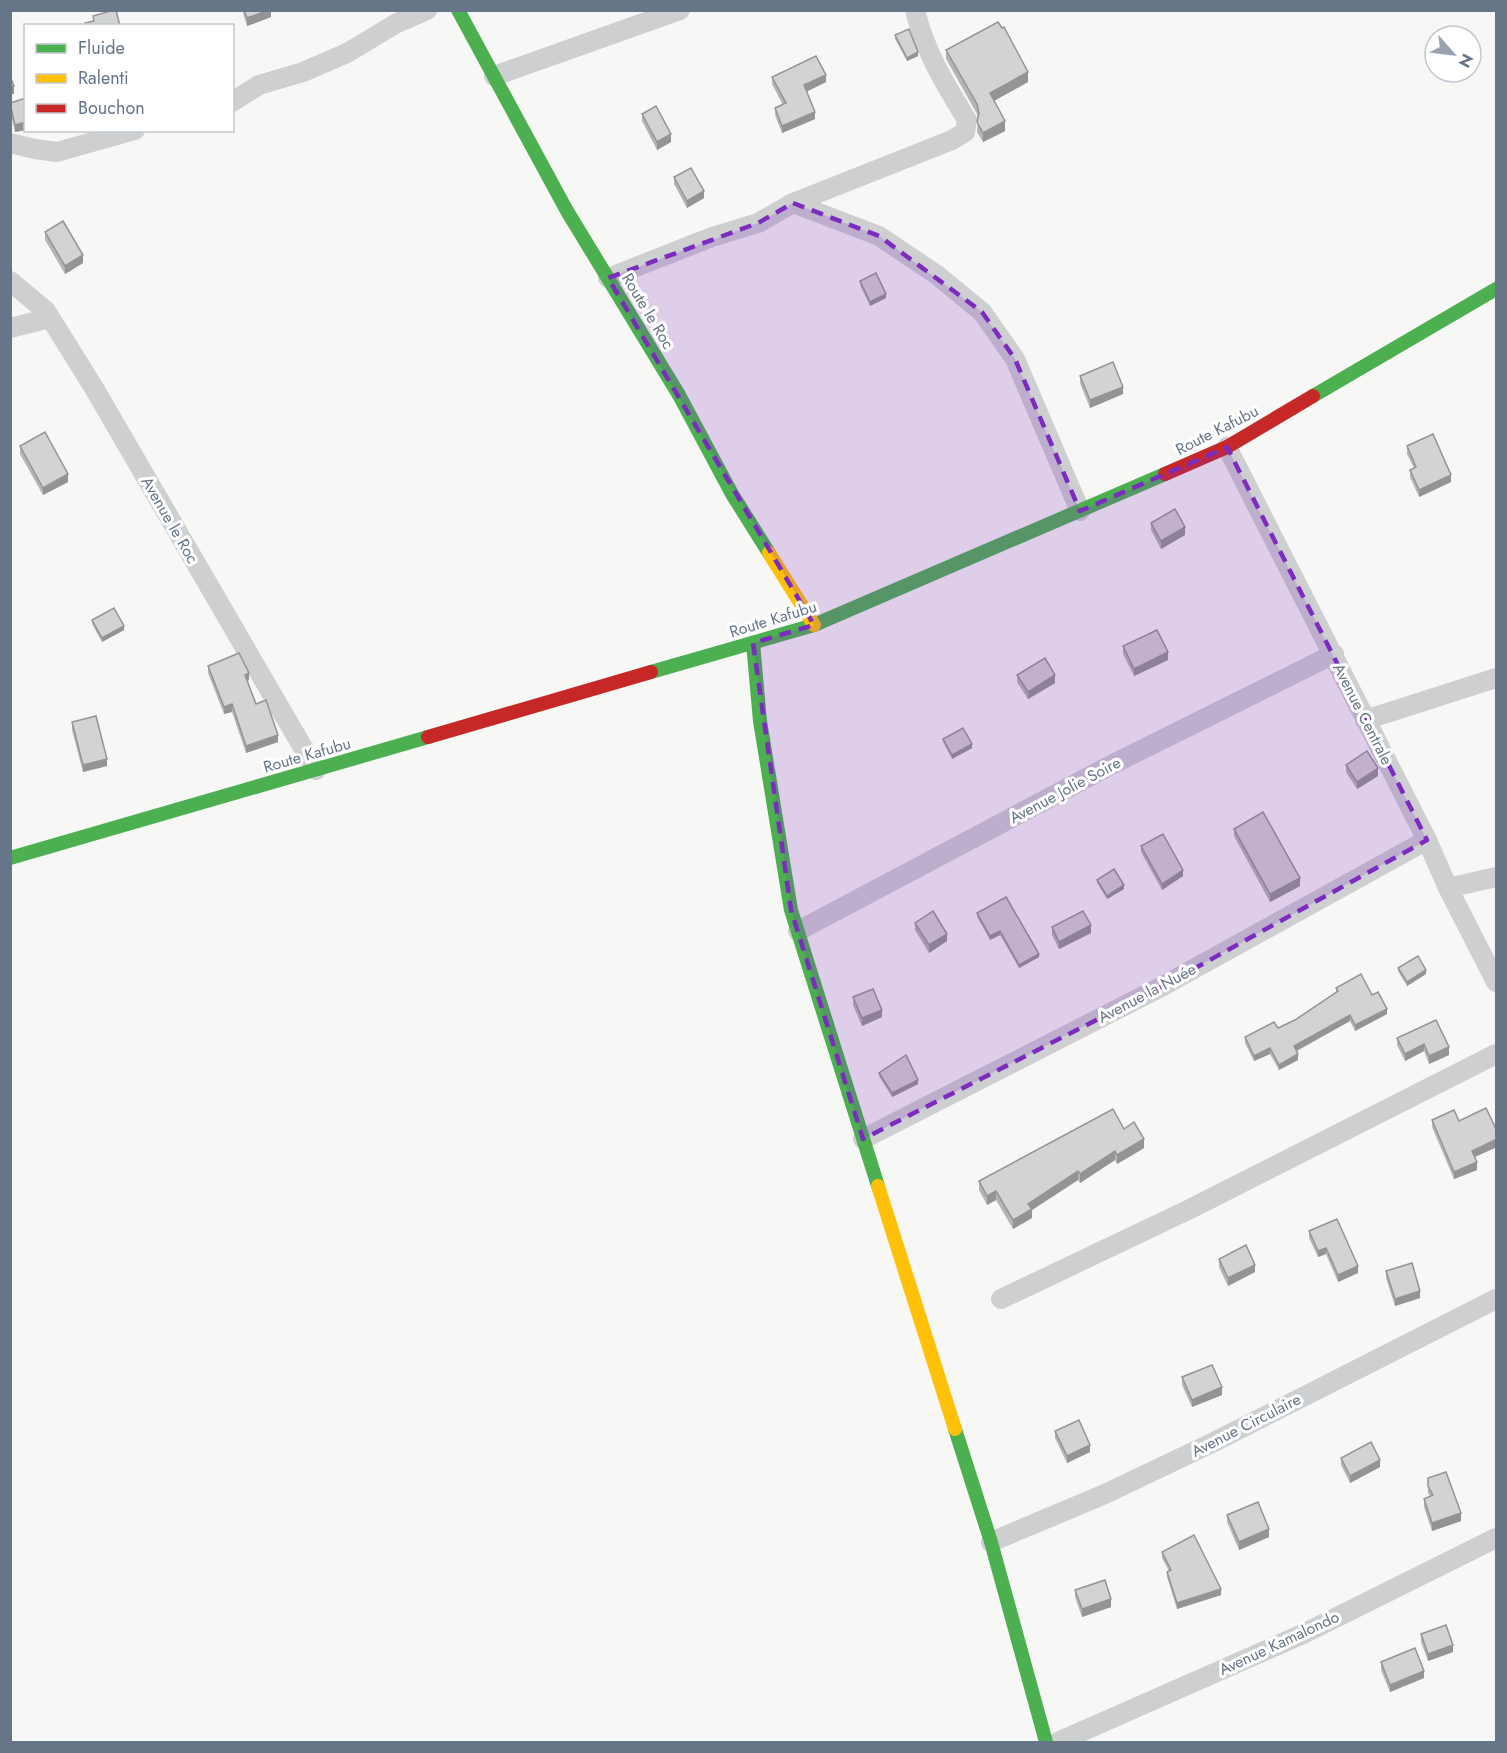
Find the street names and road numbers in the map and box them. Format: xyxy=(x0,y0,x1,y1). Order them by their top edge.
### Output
street label: Route le Roc xyxy=(616,269,680,353)
street label: Route Kafubu xyxy=(1172,399,1262,461)
street label: Avenue le Roc xyxy=(136,472,204,568)
street label: Route Kafubu xyxy=(726,595,820,643)
street label: Avenue Centrale xyxy=(1328,659,1398,769)
street label: Route Kafubu xyxy=(260,732,354,778)
street label: Avenue Jolie Soire xyxy=(1005,751,1125,829)
street label: Avenue la Nuée xyxy=(1094,957,1200,1029)
street label: Avenue Circulaire xyxy=(1187,1387,1305,1463)
street label: Avenue Kamalondo xyxy=(1215,1605,1343,1681)

